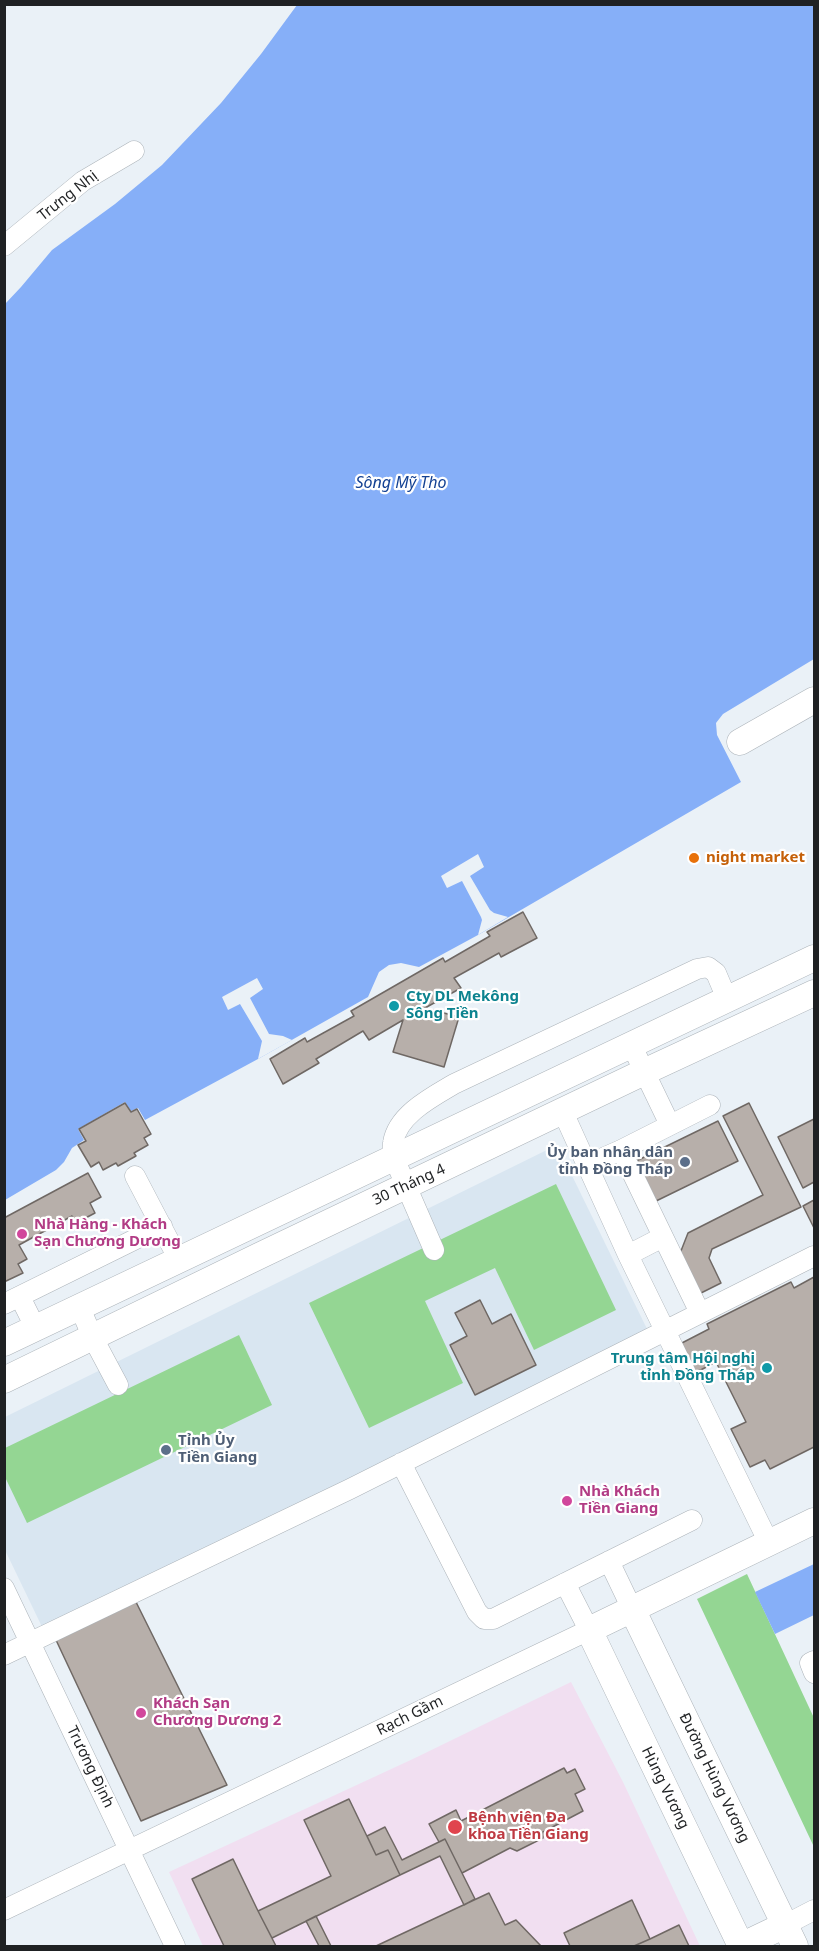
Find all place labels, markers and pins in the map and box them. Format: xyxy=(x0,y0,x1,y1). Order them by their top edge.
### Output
place label: night market xyxy=(706,849,805,867)
marker: night market xyxy=(687,851,701,865)
place label: Cty DL Mekông Sông Tiền xyxy=(406,988,519,1023)
marker: Cty DL Mekông Sông Tiền xyxy=(387,999,401,1013)
place label: Ủy ban nhân dân tỉnh Đồng Tháp xyxy=(547,1144,673,1179)
marker: Ủy ban nhân dân tỉnh Đồng Tháp xyxy=(678,1155,692,1169)
place label: Nhà Hàng - Khách Sạn Chương Dương xyxy=(34,1216,181,1251)
marker: Nhà Hàng - Khách Sạn Chương Dương xyxy=(15,1227,29,1241)
place label: Trung tâm Hội nghị tỉnh Đồng Tháp xyxy=(611,1350,755,1385)
marker: Trung tâm Hội nghị tỉnh Đồng Tháp xyxy=(760,1361,774,1375)
place label: Tỉnh Ủy Tiền Giang xyxy=(178,1432,257,1467)
marker: Tỉnh Ủy Tiền Giang xyxy=(159,1443,173,1457)
place label: Nhà Khách Tiền Giang xyxy=(579,1483,660,1518)
marker: Nhà Khách Tiền Giang xyxy=(560,1494,574,1508)
place label: Khách Sạn Chương Dương 2 xyxy=(153,1695,281,1730)
marker: Khách Sạn Chương Dương 2 xyxy=(134,1706,148,1720)
place label: Bệnh viện Đa khoa Tiền Giang xyxy=(468,1809,589,1844)
marker: Bệnh viện Đa khoa Tiền Giang xyxy=(446,1818,464,1836)

